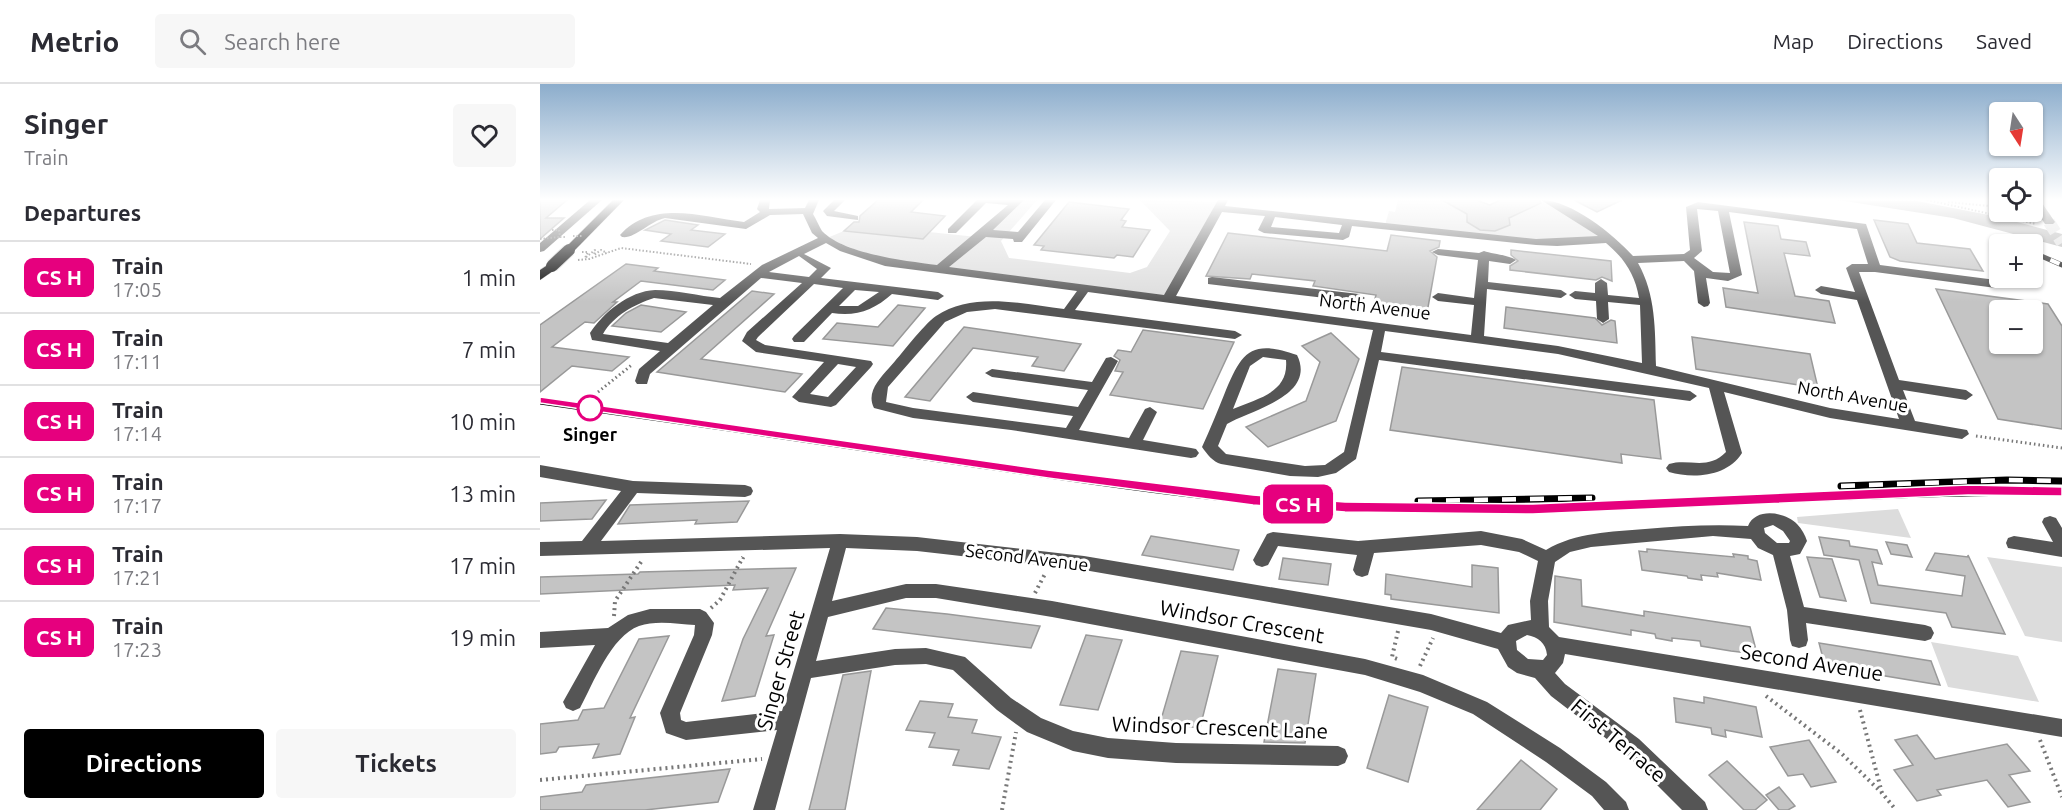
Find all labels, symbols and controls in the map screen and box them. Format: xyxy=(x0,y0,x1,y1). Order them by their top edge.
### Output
search box xyxy=(155,14,575,68)
icon: search xyxy=(176,25,209,58)
text: Metrio xyxy=(30,26,119,57)
text: Search here xyxy=(224,29,341,54)
text: Map xyxy=(1773,29,1814,53)
text: Directions xyxy=(1847,29,1943,53)
text: Saved xyxy=(1976,29,2032,53)
north arrow xyxy=(1989,102,2043,156)
map controls xyxy=(1989,102,2043,354)
button: heart xyxy=(453,104,516,167)
text: Singer xyxy=(24,108,108,139)
text: Train xyxy=(24,146,69,169)
button: locate xyxy=(1989,168,2043,222)
text: Departures xyxy=(24,200,141,225)
button: + xyxy=(1989,234,2043,288)
text: Train xyxy=(112,253,164,278)
text: CS H xyxy=(36,265,82,289)
text: 1 min xyxy=(462,265,516,290)
text: 17:05 xyxy=(112,278,162,301)
street label: North Avenue xyxy=(1318,289,1432,323)
button: − xyxy=(1989,300,2043,354)
text: Train xyxy=(112,325,164,350)
text: CS H xyxy=(36,337,82,361)
text: 7 min xyxy=(462,337,516,362)
text: 17:11 xyxy=(112,350,162,373)
street label: North Avenue xyxy=(1796,376,1910,416)
marker: Singer xyxy=(577,395,603,421)
text: Train xyxy=(112,397,164,422)
text: CS H xyxy=(36,409,82,433)
text: 10 min xyxy=(449,409,516,434)
text: 17:14 xyxy=(112,422,162,445)
place label: Singer xyxy=(563,424,618,444)
text: Train xyxy=(112,469,164,494)
text: CS H xyxy=(36,481,82,505)
text: 13 min xyxy=(449,481,516,506)
line badge: CS H xyxy=(1256,484,1340,524)
text: CS H xyxy=(1275,492,1321,516)
text: 17:17 xyxy=(112,494,162,517)
street label: Second Avenue xyxy=(964,540,1090,574)
text: Train xyxy=(112,541,164,566)
text: CS H xyxy=(36,553,82,577)
text: 17 min xyxy=(449,553,516,578)
text: 17:21 xyxy=(112,566,162,589)
street label: Windsor Crescent xyxy=(1158,595,1326,647)
street label: Singer Street xyxy=(751,607,809,733)
text: Train xyxy=(112,613,164,638)
text: CS H xyxy=(36,625,82,649)
text: 19 min xyxy=(449,625,516,650)
text: 17:23 xyxy=(112,638,162,661)
street label: Second Avenue xyxy=(1739,639,1885,685)
street label: First Terrace xyxy=(1567,693,1671,787)
street label: Windsor Crescent Lane xyxy=(1111,711,1329,743)
button: Directions xyxy=(24,729,264,798)
button: Tickets xyxy=(276,729,516,798)

